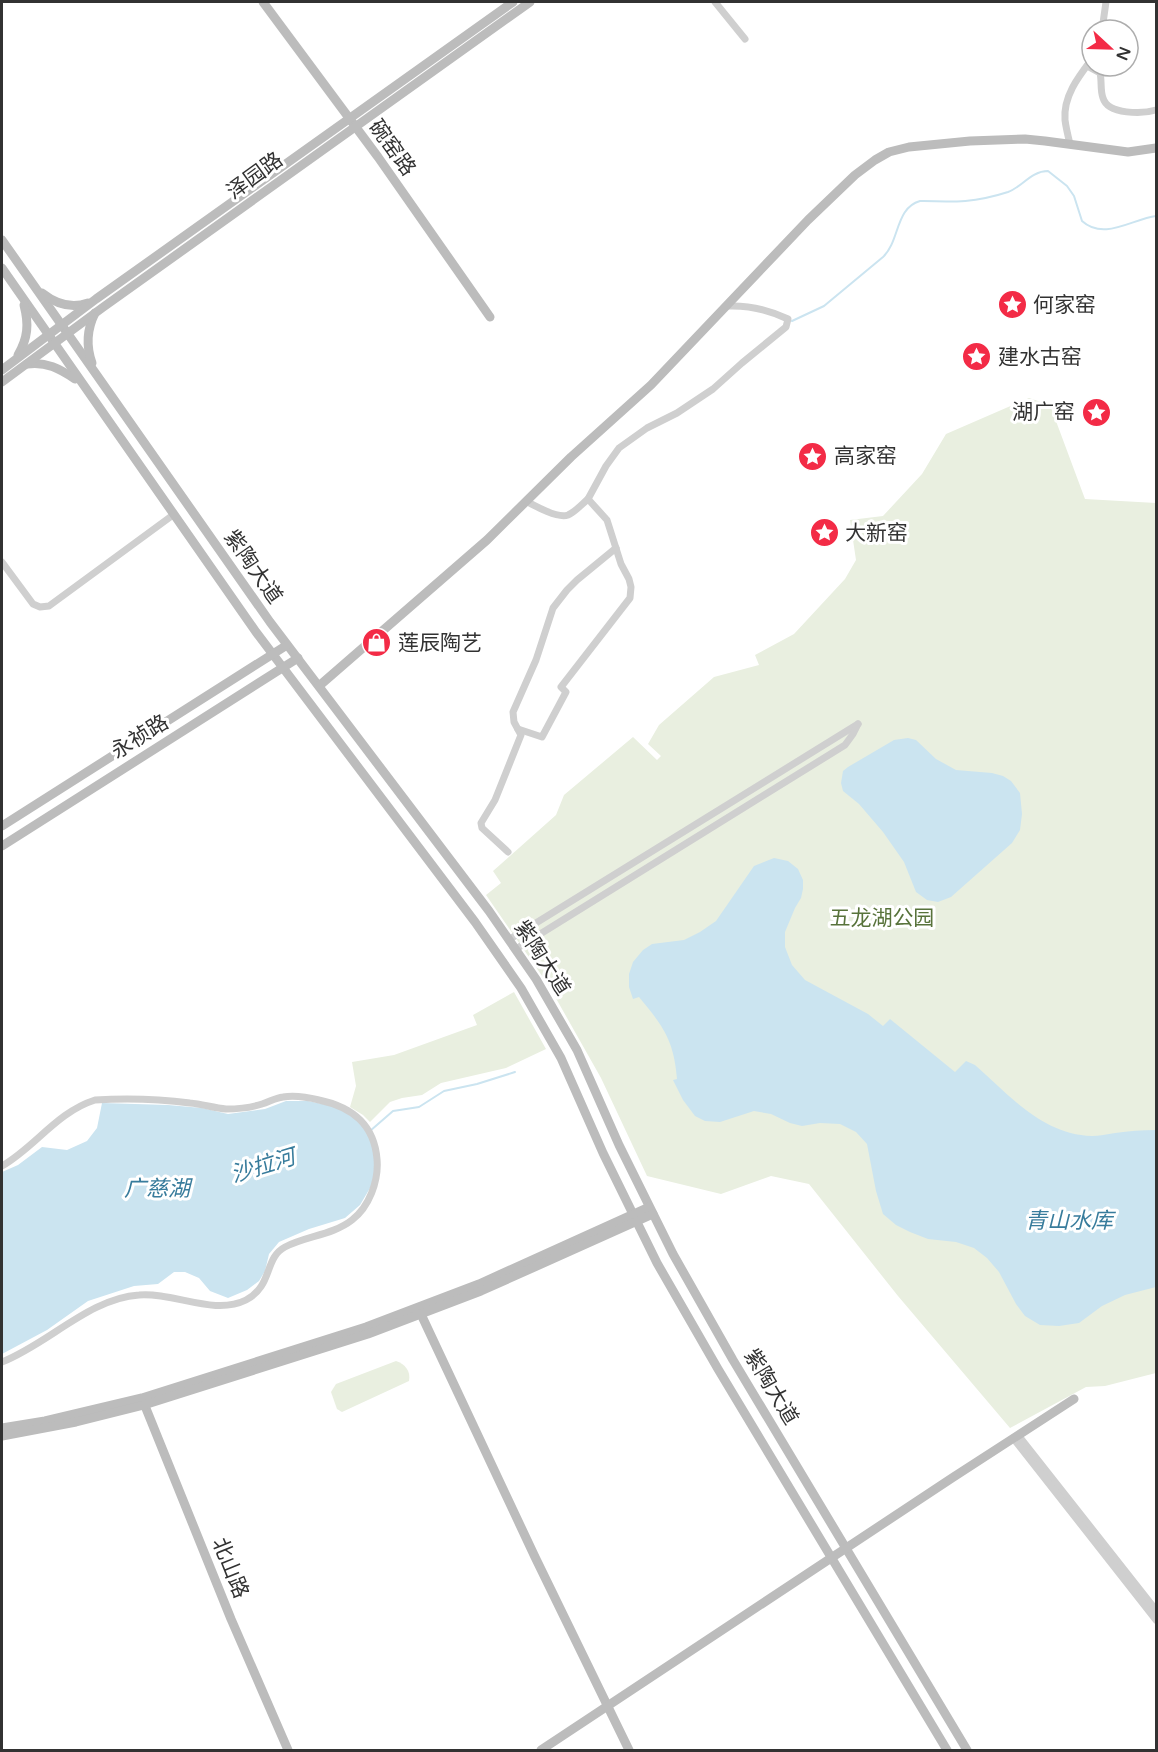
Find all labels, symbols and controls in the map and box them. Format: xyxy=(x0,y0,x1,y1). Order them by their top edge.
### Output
north arrow xyxy=(1080,18,1140,78)
text: N xyxy=(1111,44,1135,63)
street label: 碗窑路 xyxy=(363,115,421,181)
street label: 泽园路 xyxy=(222,147,288,205)
place icon: 何家窑 xyxy=(996,289,1028,321)
place label: 何家窑 xyxy=(1033,293,1096,318)
place icon: 建水古窑 xyxy=(961,341,993,373)
place label: 建水古窑 xyxy=(998,345,1082,370)
place icon: 湖广窑 xyxy=(1080,396,1112,428)
place label: 湖广窑 xyxy=(1012,400,1075,425)
place icon: 高家窑 xyxy=(797,440,829,472)
place label: 高家窑 xyxy=(834,444,897,469)
place icon: 大新窑 xyxy=(808,517,840,549)
place label: 大新窑 xyxy=(845,521,908,546)
street label: 紫陶大道 xyxy=(219,525,287,609)
shop icon: 莲辰陶艺 xyxy=(361,627,393,659)
place label: 莲辰陶艺 xyxy=(398,631,482,656)
street label: 永祯路 xyxy=(107,710,173,764)
park label: 五龙湖公园 xyxy=(830,906,935,931)
street label: 紫陶大道 xyxy=(509,916,575,1000)
water label: 沙拉河 xyxy=(228,1143,302,1188)
water label: 广慈湖 xyxy=(124,1176,193,1202)
water label: 青山水库 xyxy=(1025,1208,1117,1234)
street label: 紫陶大道 xyxy=(739,1345,803,1429)
street label: 北山路 xyxy=(207,1534,253,1602)

